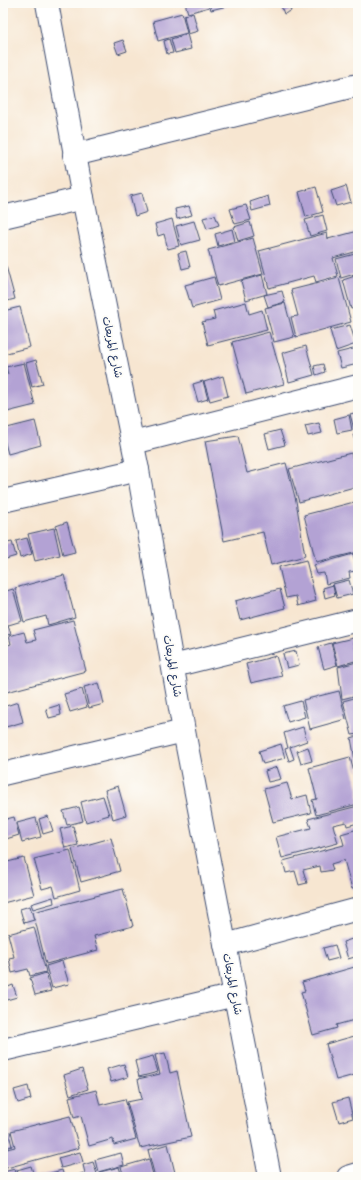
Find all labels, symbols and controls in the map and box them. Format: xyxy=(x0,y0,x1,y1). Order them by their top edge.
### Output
street label: شارع المربعات xyxy=(98,315,125,380)
street label: شارع المربعات xyxy=(159,634,184,698)
street label: شارع المربعات xyxy=(218,952,245,1017)

